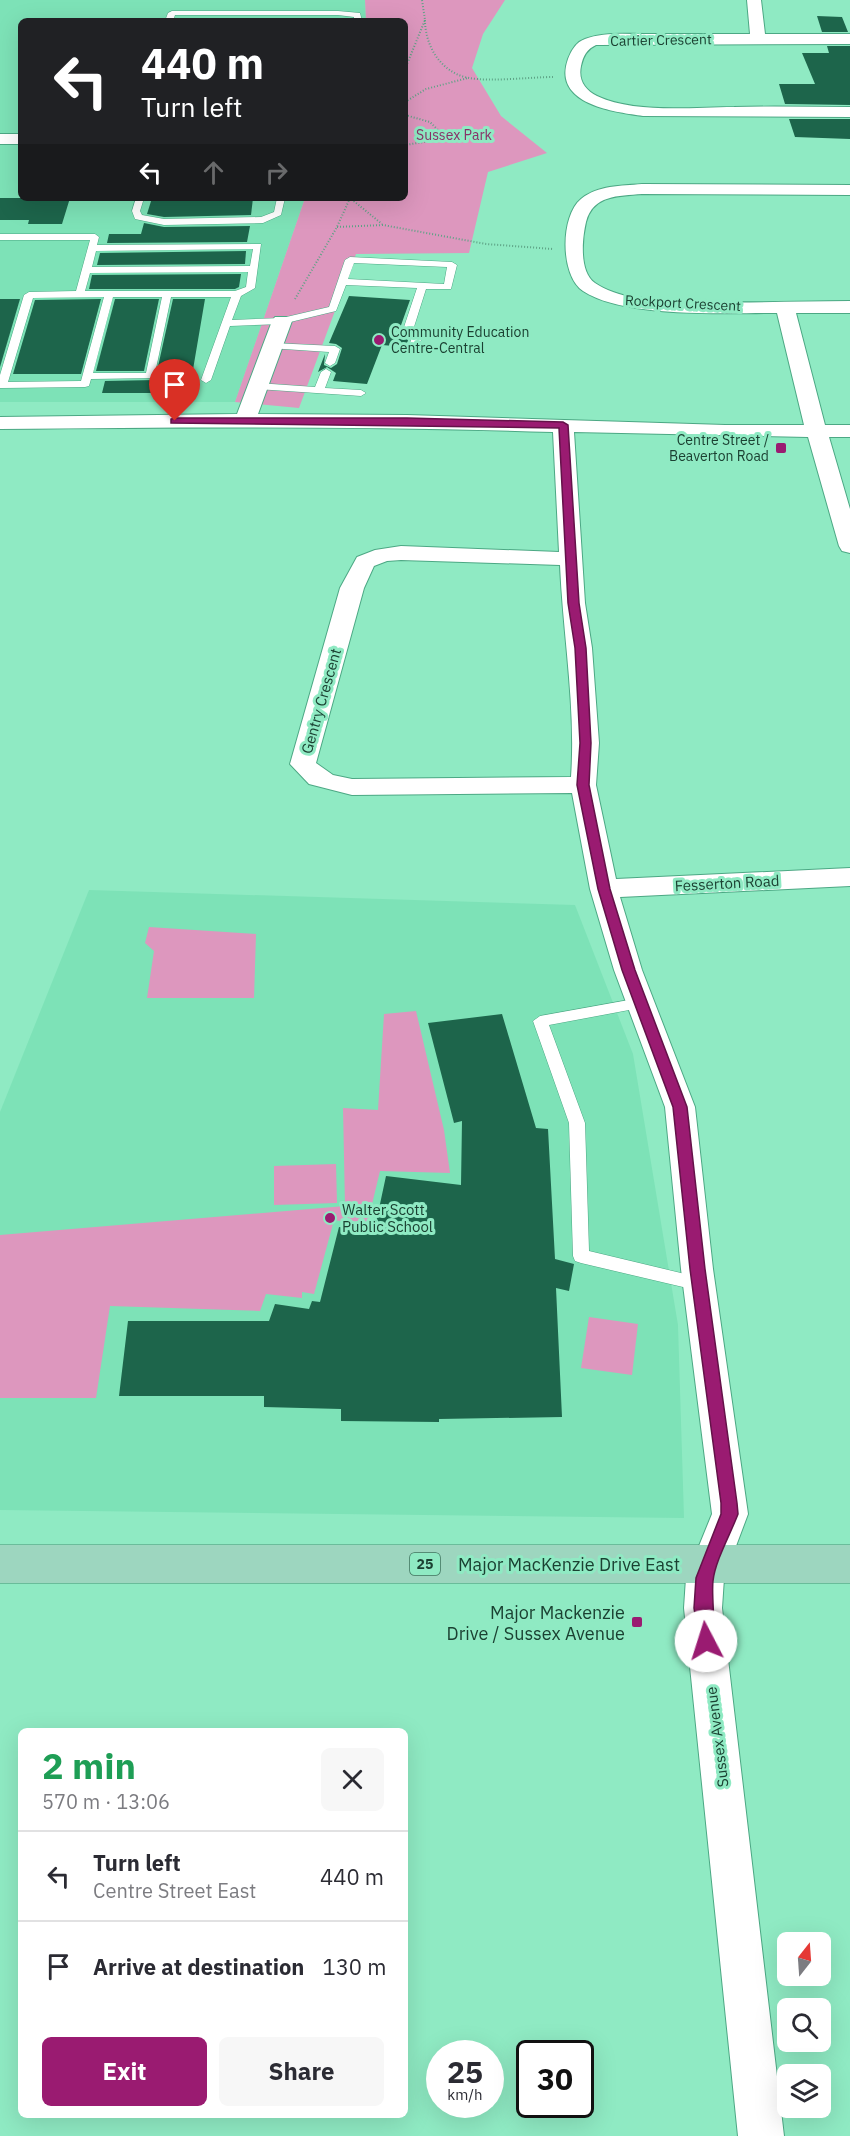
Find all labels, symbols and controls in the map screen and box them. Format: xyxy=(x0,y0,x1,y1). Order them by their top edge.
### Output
street label: Cartier Crescent xyxy=(610,30,712,50)
text: 440 m xyxy=(141,36,264,91)
icon: left xyxy=(42,42,120,120)
text: Turn left xyxy=(141,89,242,124)
park label: Sussex Park xyxy=(416,126,493,144)
icon: left xyxy=(134,156,167,189)
icon: ahead xyxy=(197,156,230,189)
icon: right xyxy=(260,156,293,189)
street label: Rockport Crescent xyxy=(625,291,742,315)
place label: Community Education Centre-Central xyxy=(391,323,529,357)
marker: Community Education Centre-Central xyxy=(372,333,386,347)
pin xyxy=(149,359,200,421)
icon: arrive xyxy=(158,368,191,401)
place label: Centre Street / Beaverton Road xyxy=(669,431,769,465)
marker: Centre Street / Beaverton Road xyxy=(774,441,788,455)
street label: Gentry Crescent xyxy=(297,646,345,756)
street label: Fesserton Road xyxy=(674,871,780,895)
place label: Walter Scott Public School xyxy=(342,1200,433,1236)
marker: Walter Scott Public School xyxy=(323,1211,337,1225)
road number: 25 xyxy=(410,1553,440,1575)
street label: Major MacKenzie Drive East xyxy=(458,1553,680,1576)
place label: Major Mackenzie Drive / Sussex Avenue xyxy=(447,1601,625,1645)
position arrow xyxy=(674,1609,738,1673)
marker: Major Mackenzie Drive / Sussex Avenue xyxy=(630,1615,644,1629)
street label: Sussex Avenue xyxy=(701,1686,733,1788)
text: 2 min xyxy=(42,1742,136,1789)
button: close xyxy=(321,1748,384,1811)
text: 570 m · 13:06 xyxy=(42,1788,170,1815)
text: Turn left xyxy=(93,1848,181,1877)
icon: left xyxy=(42,1860,75,1893)
text: 440 m xyxy=(320,1862,384,1891)
text: Centre Street East xyxy=(93,1877,256,1904)
north arrow xyxy=(777,1932,831,1986)
map controls xyxy=(777,1932,831,2118)
icon: arrive xyxy=(42,1950,75,1983)
text: Arrive at destination xyxy=(93,1952,304,1981)
text: 130 m xyxy=(322,1952,386,1981)
button: search xyxy=(777,1998,831,2052)
button: Exit xyxy=(42,2037,207,2106)
button: Share xyxy=(219,2037,384,2106)
speed limit sign: 30 xyxy=(516,2040,594,2118)
text: 25 xyxy=(447,2052,483,2091)
button: layers xyxy=(777,2064,831,2118)
text: km/h xyxy=(447,2085,483,2104)

